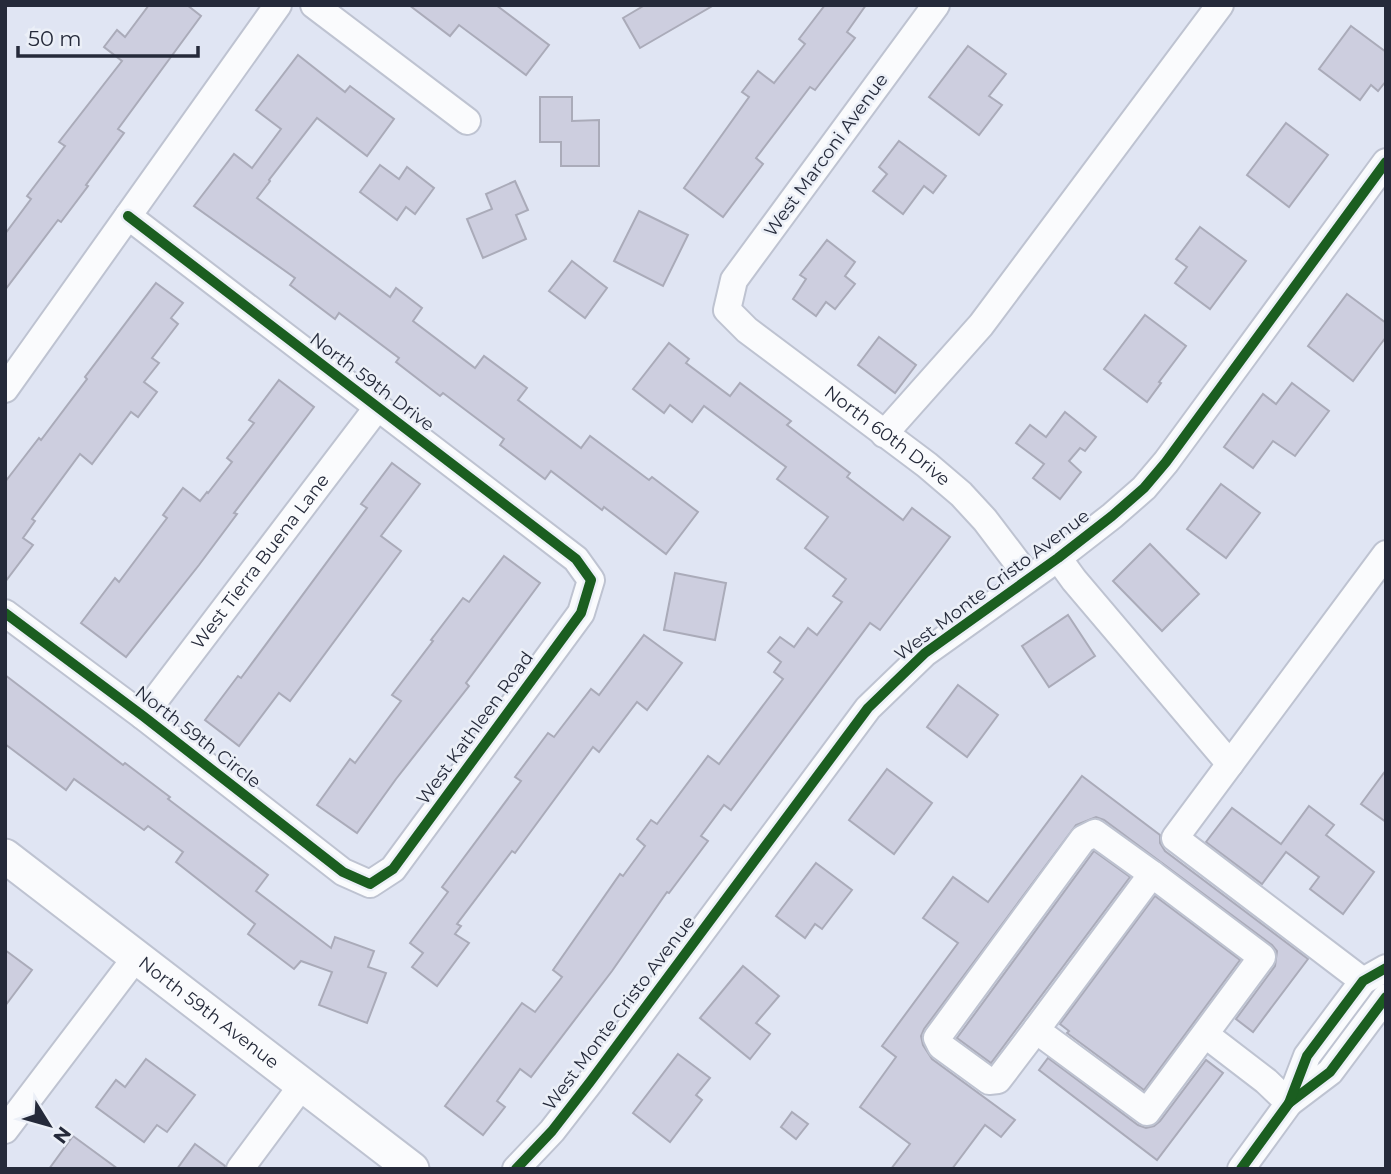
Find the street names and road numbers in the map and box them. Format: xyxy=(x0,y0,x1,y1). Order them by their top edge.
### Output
street label: West Marconi Avenue xyxy=(759,69,893,241)
street label: North 59th Drive xyxy=(305,328,439,436)
street label: North 60th Drive xyxy=(820,381,955,491)
street label: West Tierra Buena Lane xyxy=(187,470,334,653)
street label: West Monte Cristo Avenue xyxy=(890,504,1094,665)
street label: West Kathleen Road xyxy=(412,647,538,809)
street label: North 59th Circle xyxy=(131,681,265,793)
street label: West Monte Cristo Avenue xyxy=(539,911,700,1115)
street label: North 59th Avenue xyxy=(134,952,283,1074)

